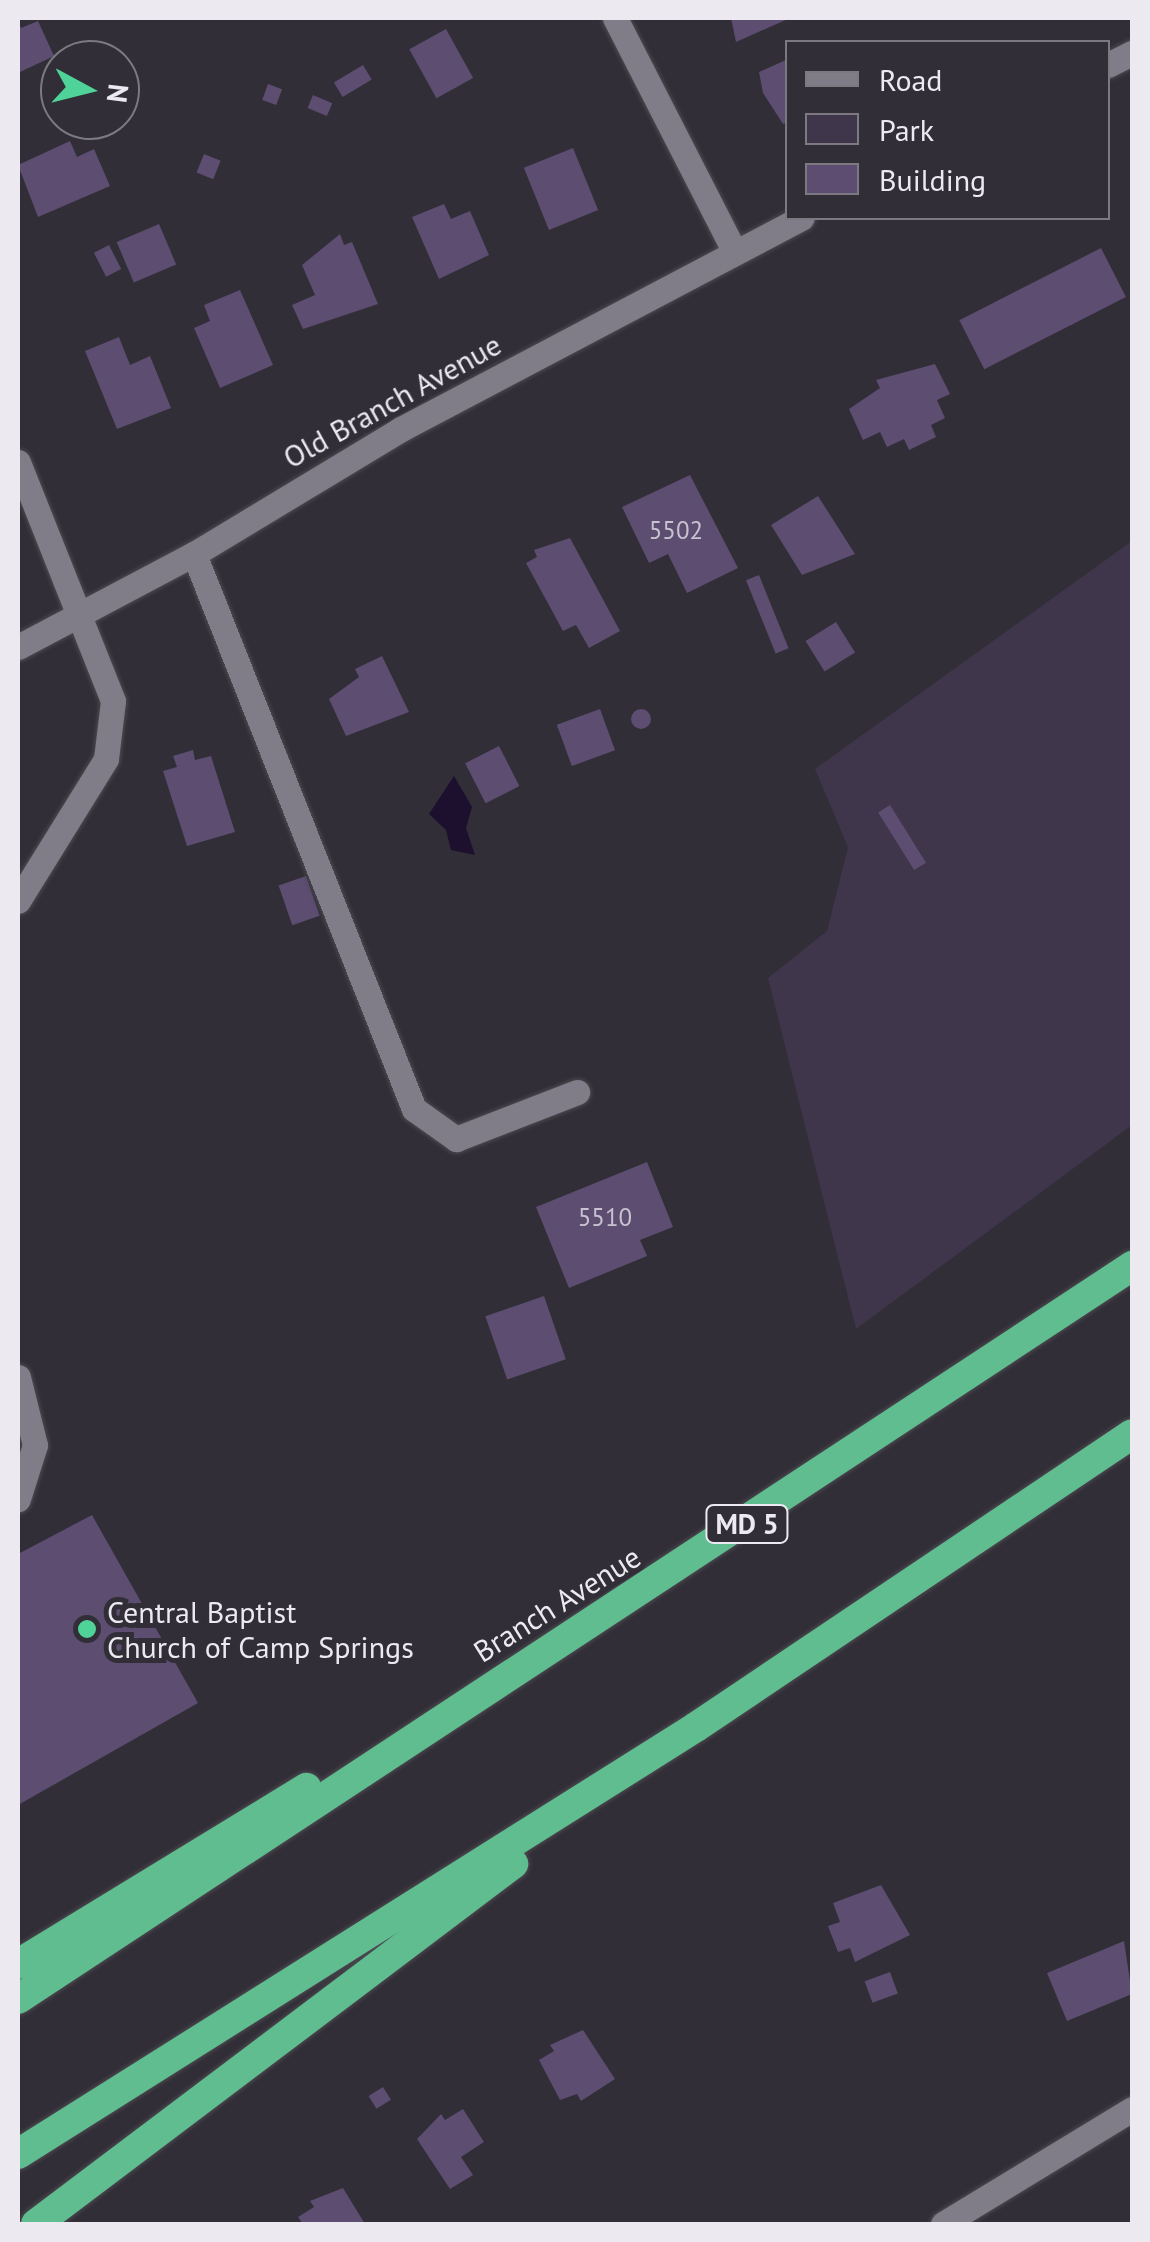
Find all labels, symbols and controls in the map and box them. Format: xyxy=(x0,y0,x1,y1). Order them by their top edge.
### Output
north arrow xyxy=(40,40,140,140)
legend xyxy=(785,40,1110,220)
text: Road xyxy=(879,60,943,99)
text: N xyxy=(99,82,138,105)
text: Park xyxy=(879,110,934,149)
text: Building xyxy=(879,160,986,199)
street label: Old Branch Avenue xyxy=(277,326,507,476)
house number: 5502 xyxy=(649,515,703,545)
house number: 5510 xyxy=(578,1202,632,1232)
road number: MD 5 xyxy=(704,1501,790,1547)
street label: Branch Avenue xyxy=(467,1538,647,1670)
place label: Central Baptist Church of Camp Springs xyxy=(107,1594,414,1664)
marker: Central Baptist Church of Camp Springs xyxy=(76,1618,98,1640)

